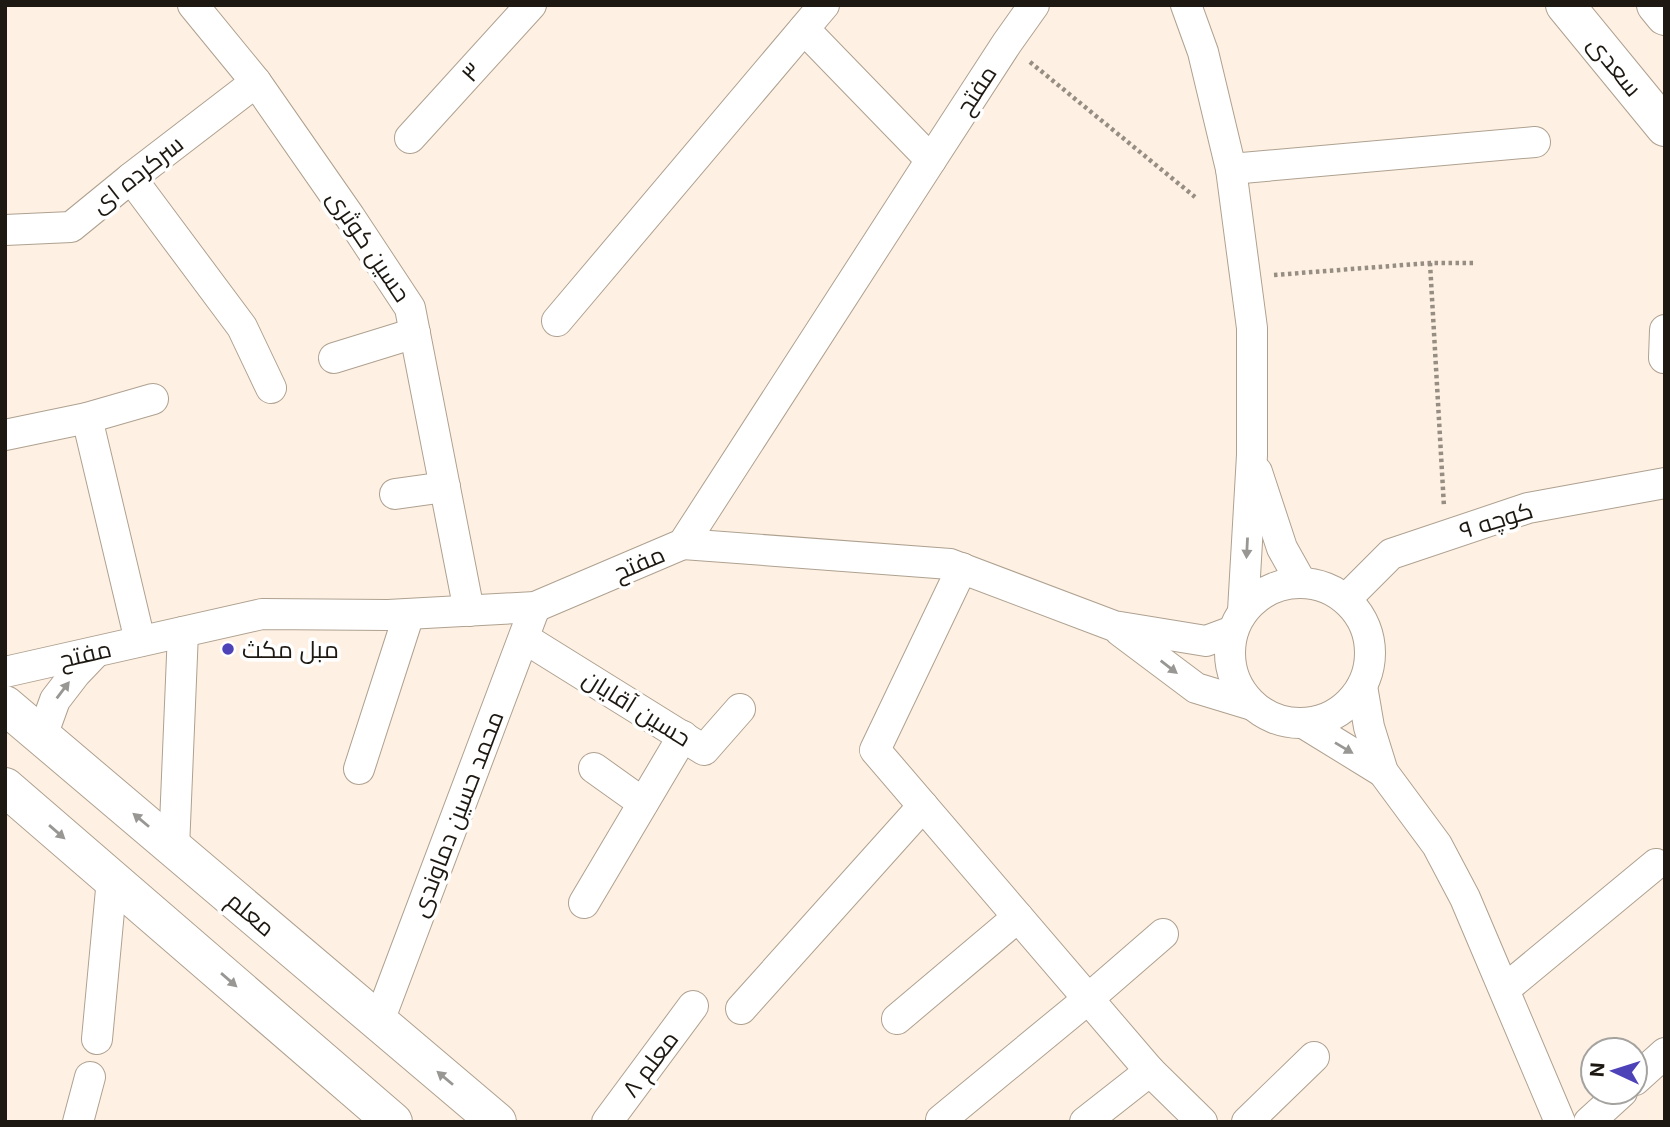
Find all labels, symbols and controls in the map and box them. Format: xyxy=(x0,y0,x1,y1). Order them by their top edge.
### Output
street label: سعدی xyxy=(1582,30,1648,102)
street label: ۳ xyxy=(455,56,487,88)
street label: مفتح xyxy=(949,60,1004,121)
street label: سرکرده ای xyxy=(85,129,189,219)
street label: حسین کوثری xyxy=(321,185,417,307)
street label: کوچه ۹ xyxy=(1456,495,1537,547)
one-way arrow xyxy=(1241,537,1252,559)
street label: مفتح xyxy=(609,539,670,589)
street label: مفتح xyxy=(56,634,114,676)
place label: مبل مکث xyxy=(242,635,339,664)
marker: مبل مکث xyxy=(220,641,236,657)
one-way arrow xyxy=(1160,659,1178,674)
street label: حسین آقایان xyxy=(578,663,696,753)
one-way arrow xyxy=(55,682,70,700)
street label: محمد حسین دماوندی xyxy=(404,707,510,921)
one-way arrow xyxy=(1335,741,1354,754)
one-way arrow xyxy=(132,813,149,828)
one-way arrow xyxy=(48,824,66,840)
street label: معلم xyxy=(220,886,281,944)
one-way arrow xyxy=(220,972,238,988)
street label: معلم ۸ xyxy=(616,1025,686,1104)
north arrow xyxy=(1579,1036,1649,1106)
text: N xyxy=(1586,1062,1610,1078)
one-way arrow xyxy=(436,1070,454,1086)

